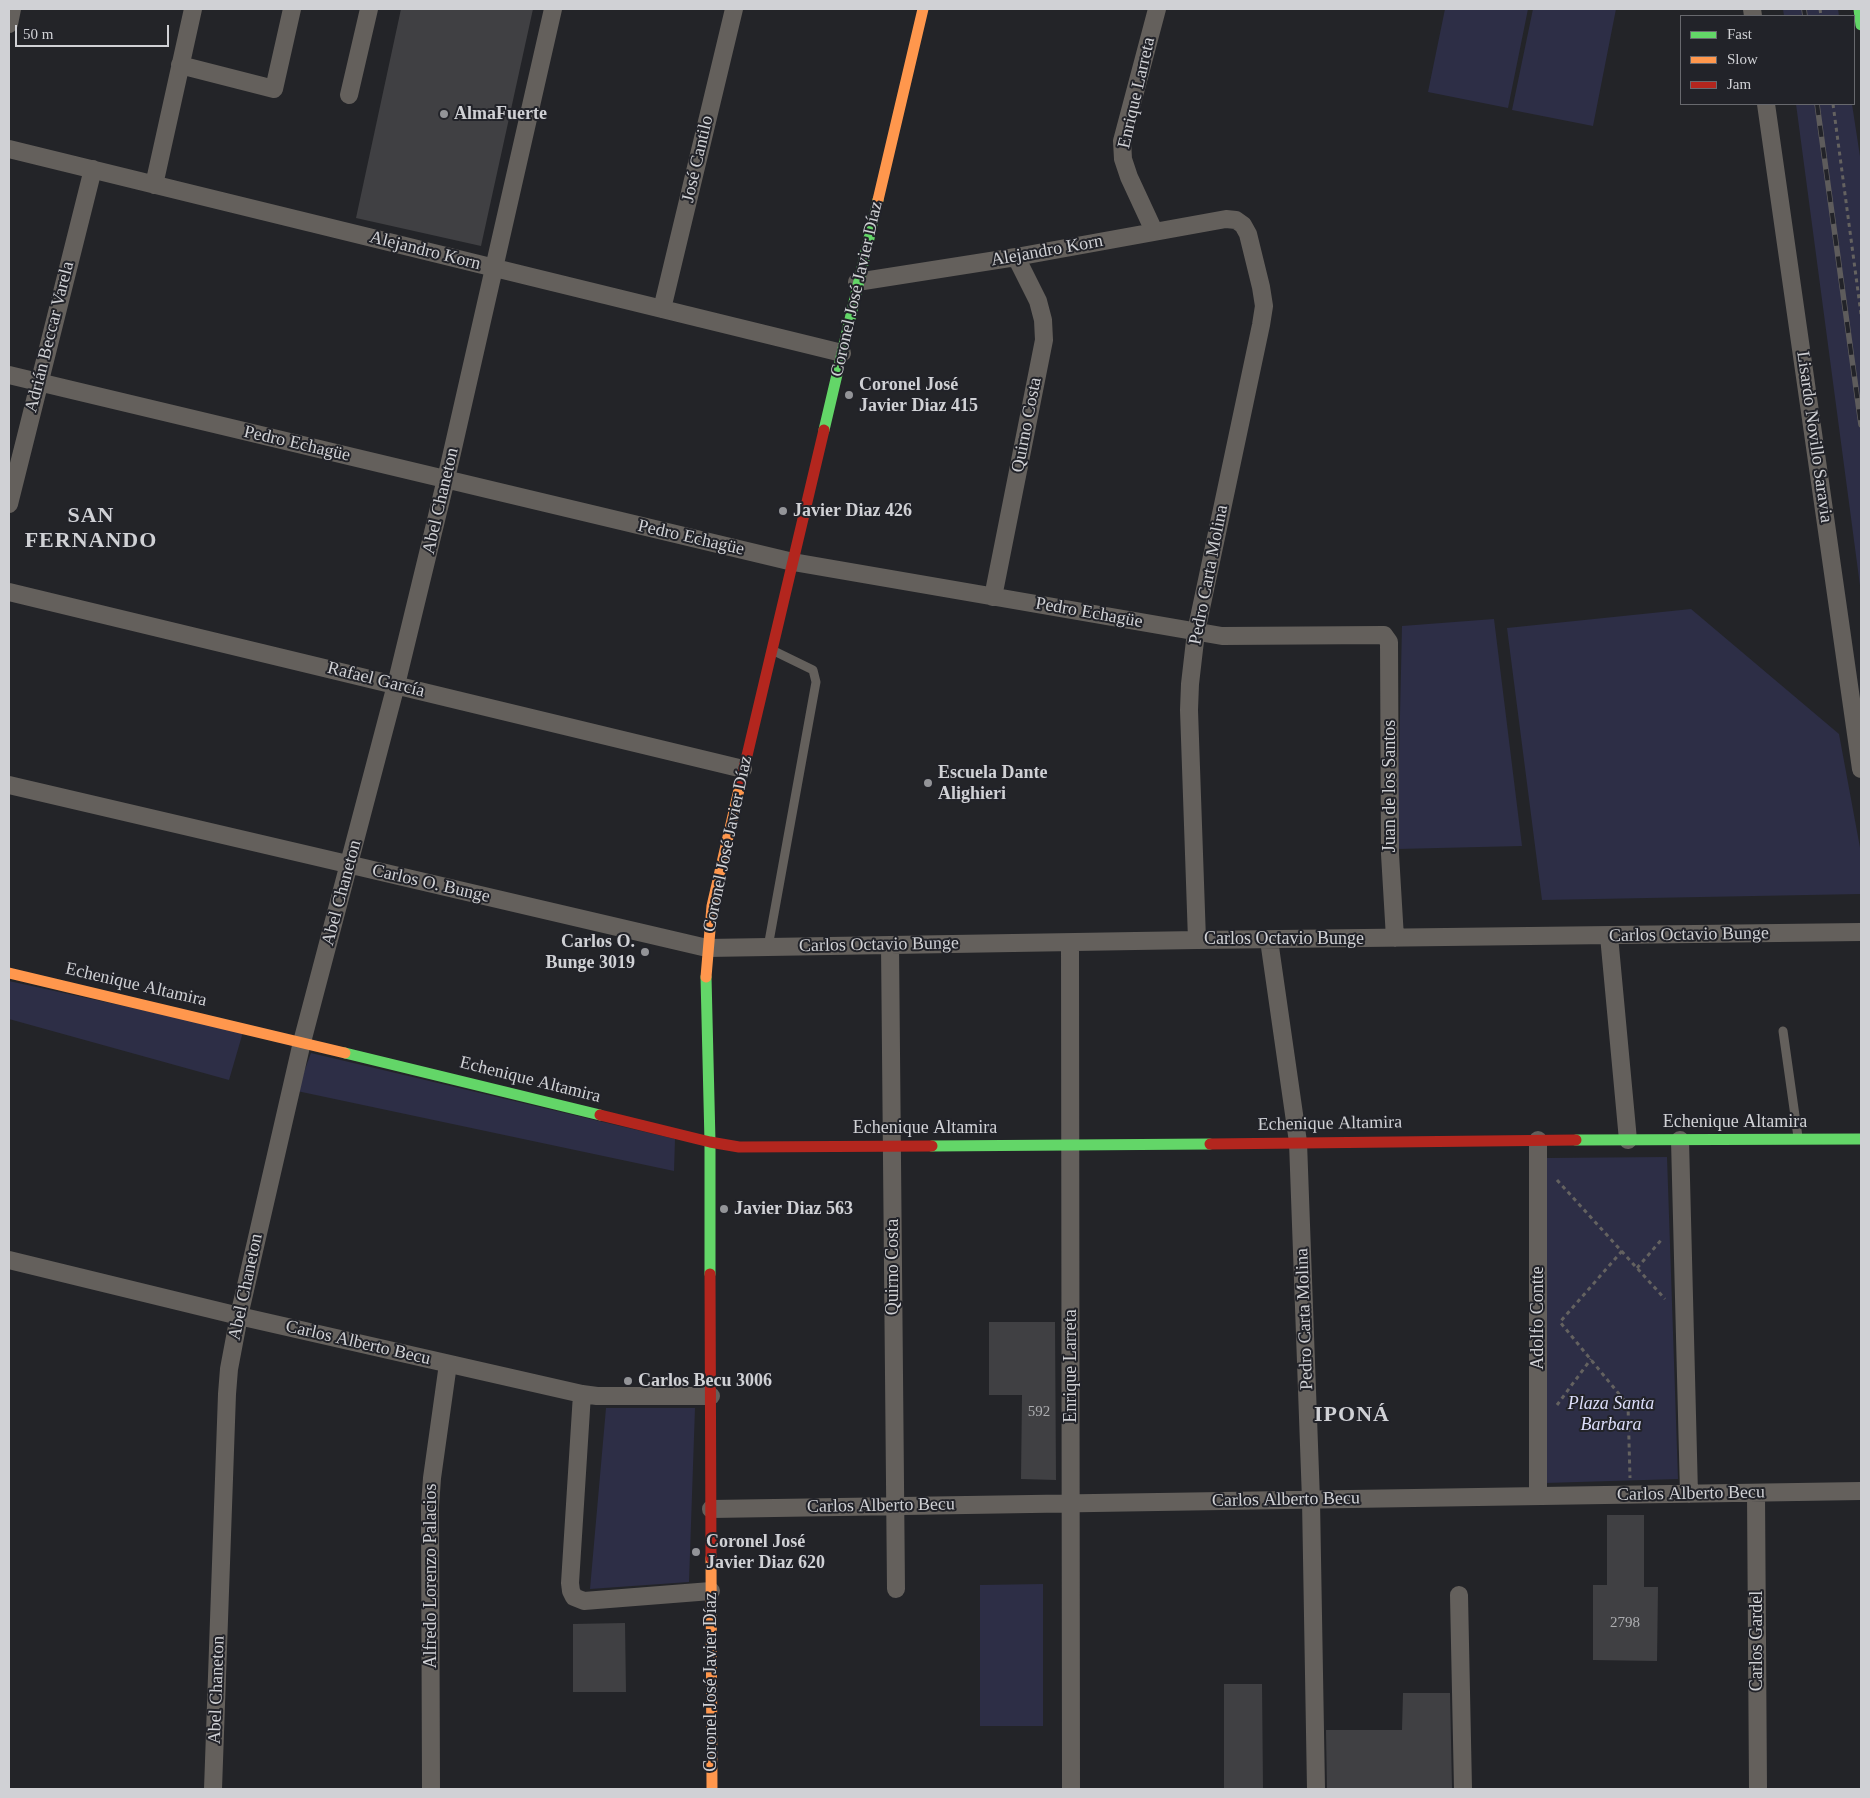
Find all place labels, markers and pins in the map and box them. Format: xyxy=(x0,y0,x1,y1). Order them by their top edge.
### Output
place label: AlmaFuerte xyxy=(454,103,547,125)
marker: AlmaFuerte xyxy=(438,108,450,120)
place label: Coronel José Javier Diaz 415 xyxy=(859,374,978,416)
marker: Coronel José Javier Diaz 415 xyxy=(843,389,855,401)
place label: Javier Diaz 426 xyxy=(793,500,912,522)
marker: Javier Diaz 426 xyxy=(777,505,789,517)
place label: Escuela Dante Alighieri xyxy=(938,762,1047,804)
marker: Escuela Dante Alighieri xyxy=(922,777,934,789)
place label: Carlos O. Bunge 3019 xyxy=(545,931,635,974)
marker: Carlos O. Bunge 3019 xyxy=(639,946,651,958)
place label: Javier Diaz 563 xyxy=(734,1198,853,1220)
marker: Javier Diaz 563 xyxy=(718,1203,730,1215)
place label: Carlos Becu 3006 xyxy=(638,1370,772,1392)
marker: Carlos Becu 3006 xyxy=(622,1375,634,1387)
place label: Coronel José Javier Diaz 620 xyxy=(706,1531,825,1574)
marker: Coronel José Javier Diaz 620 xyxy=(690,1546,702,1558)

